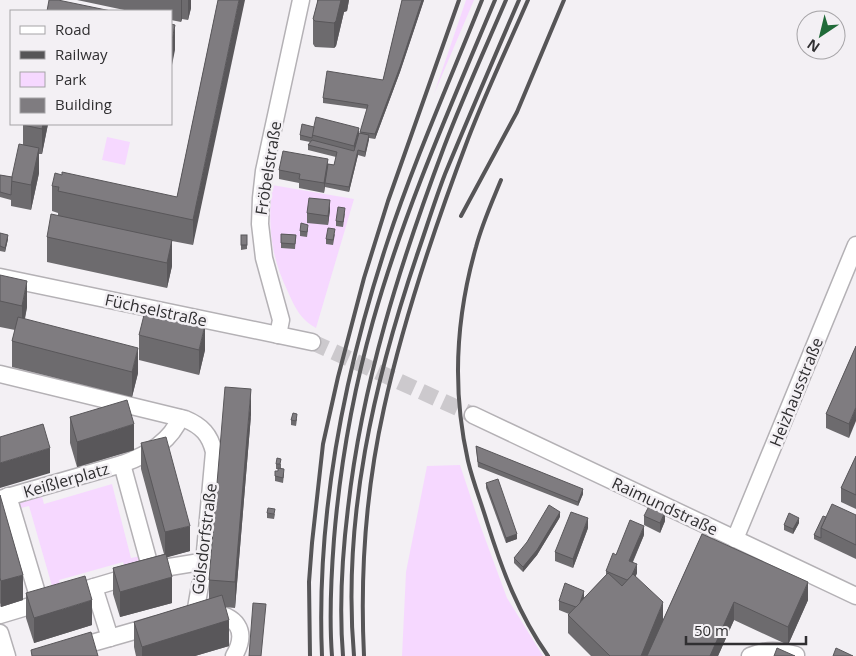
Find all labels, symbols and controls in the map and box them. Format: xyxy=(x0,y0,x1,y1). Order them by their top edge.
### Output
legend xyxy=(10,10,172,125)
north arrow xyxy=(796,10,846,60)
text: Road xyxy=(55,19,91,39)
text: N xyxy=(803,35,823,57)
text: Railway xyxy=(55,44,108,64)
text: Park xyxy=(55,69,86,89)
text: Building xyxy=(55,94,112,114)
street label: Fröbelstraße xyxy=(250,119,286,217)
street label: Füchselstraße xyxy=(103,288,209,332)
street label: Heizhausstraße xyxy=(764,334,828,450)
street label: Keißlerplatz xyxy=(21,457,111,503)
street label: Raimundstraße xyxy=(608,472,722,540)
street label: Gölsdorfstraße xyxy=(186,482,222,596)
scale bar xyxy=(686,614,806,646)
text: 50 m xyxy=(694,620,729,640)

